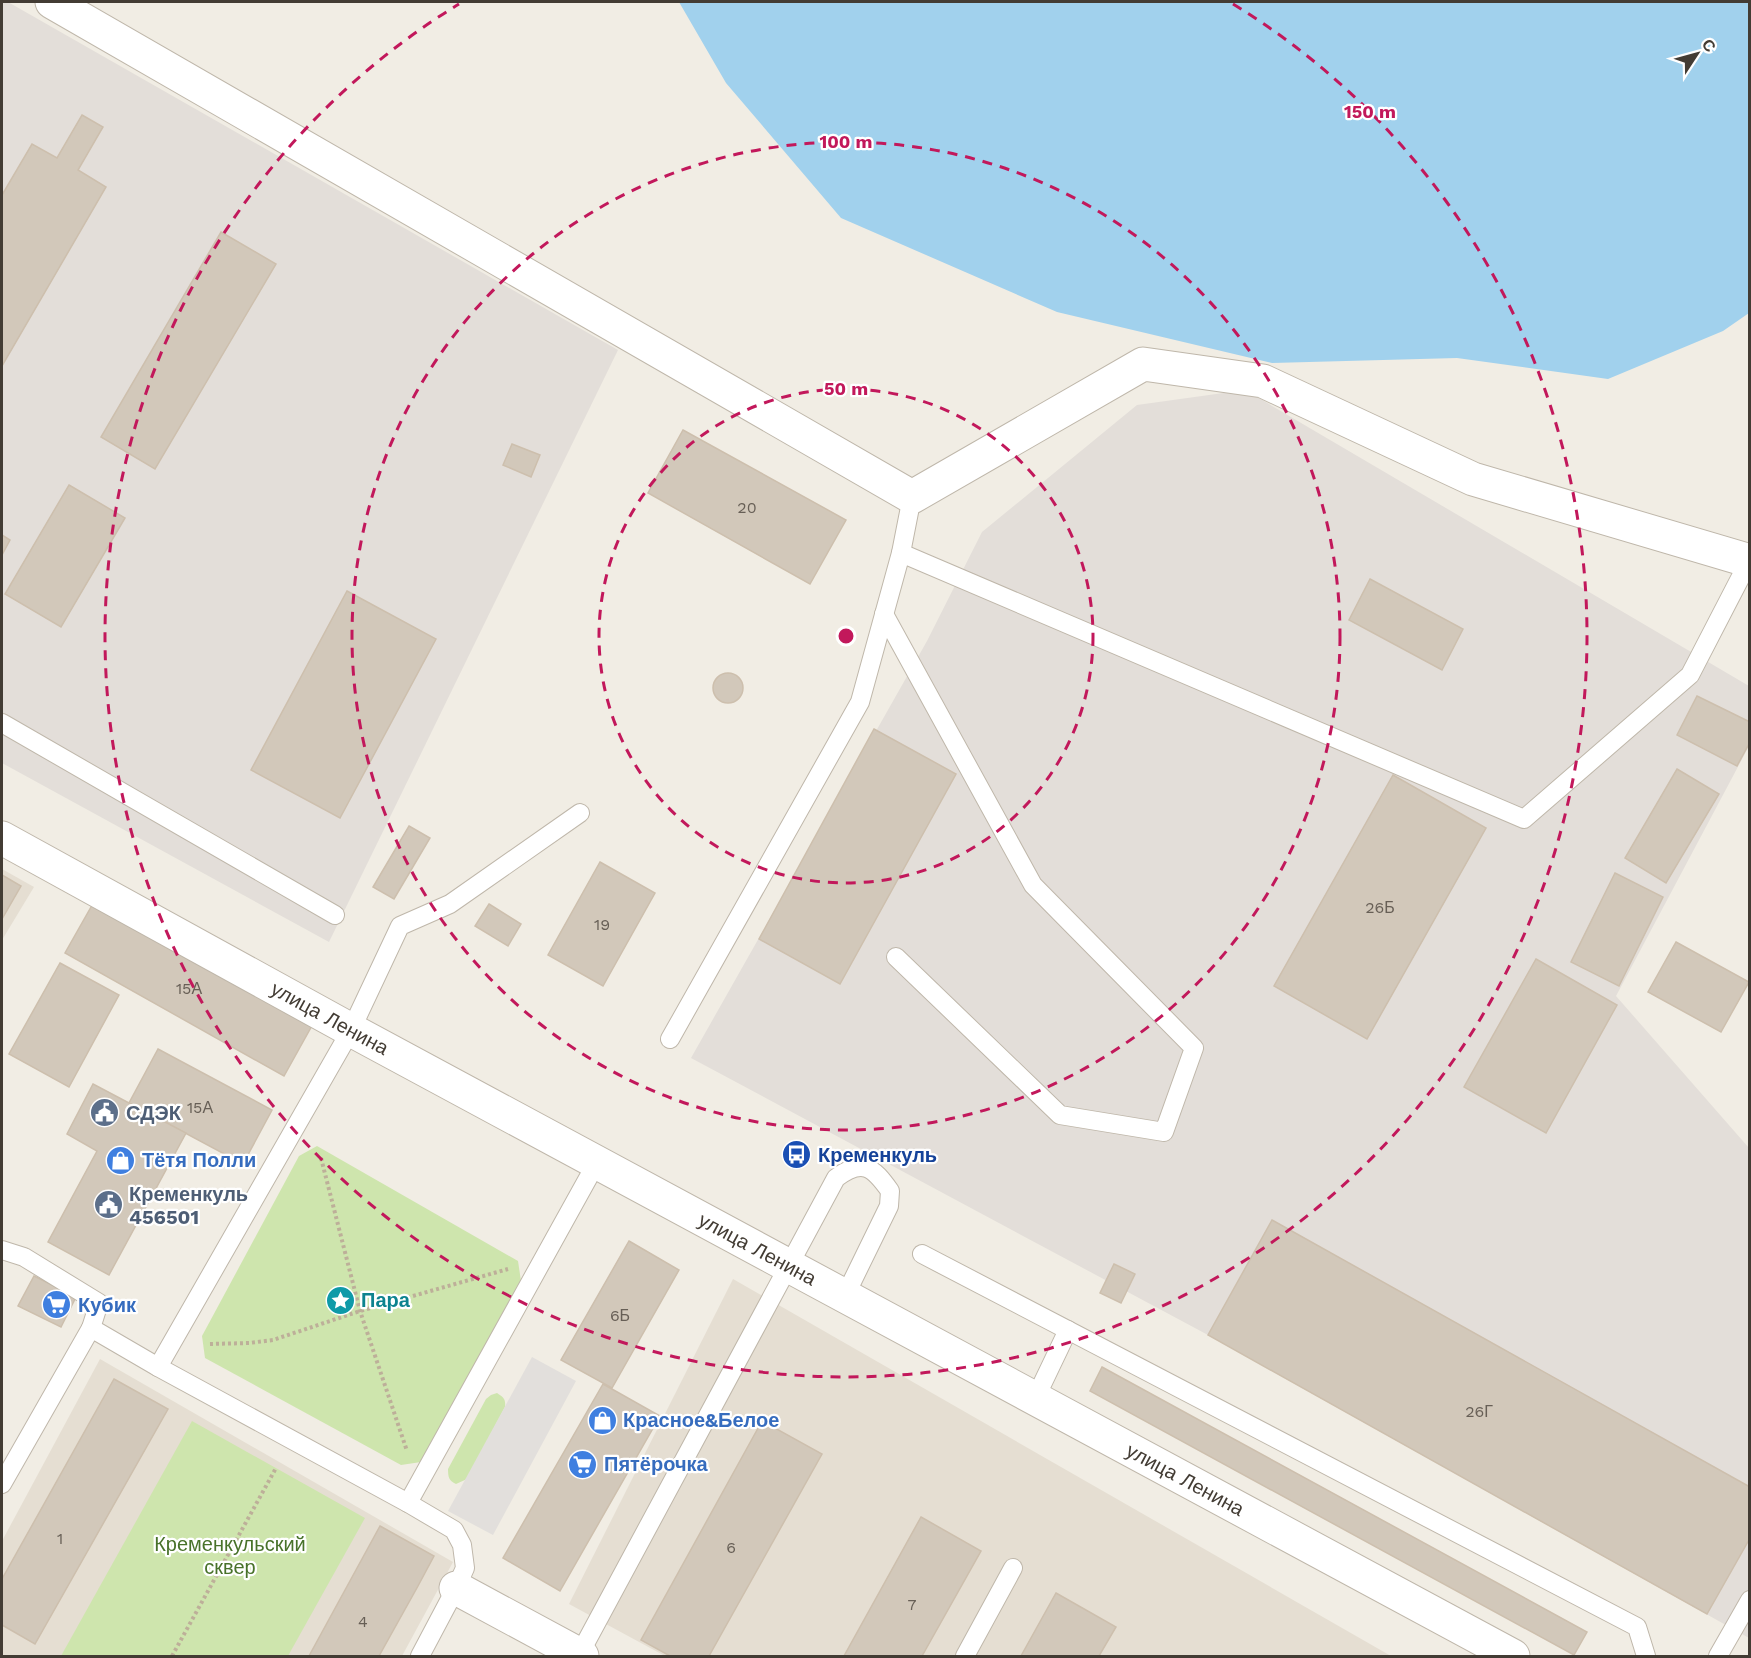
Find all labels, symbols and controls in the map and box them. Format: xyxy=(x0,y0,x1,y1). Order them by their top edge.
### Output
north arrow xyxy=(1667,24,1727,84)
text: С xyxy=(1698,35,1720,56)
text: 150 m xyxy=(1344,101,1396,122)
text: 100 m xyxy=(819,131,873,152)
text: 50 m xyxy=(824,378,868,399)
house number: 20 xyxy=(737,498,757,517)
centre of rings xyxy=(836,626,856,646)
house number: 26Б xyxy=(1365,898,1395,917)
house number: 19 xyxy=(594,915,610,934)
street label: улица Ленина xyxy=(267,976,393,1060)
house number: 15А xyxy=(176,979,202,998)
public building icon: СДЭК xyxy=(89,1097,121,1129)
house number: 15А xyxy=(187,1098,213,1117)
place label: СДЭК xyxy=(126,1101,182,1125)
bus stop icon: Кременкуль xyxy=(781,1139,813,1171)
place label: Кременкуль xyxy=(818,1143,937,1167)
shop icon: Тётя Полли xyxy=(105,1144,137,1176)
place label: Тётя Полли xyxy=(142,1148,256,1172)
place label: Кременкуль 456501 xyxy=(129,1182,248,1229)
public building icon: Кременкуль 456501 xyxy=(92,1189,124,1221)
street label: улица Ленина xyxy=(694,1207,821,1291)
place icon: Пара xyxy=(324,1284,356,1316)
place label: Пара xyxy=(361,1288,411,1312)
supermarket icon: Кубик xyxy=(41,1289,73,1321)
place label: Кубик xyxy=(78,1293,137,1317)
house number: 6Б xyxy=(610,1306,630,1325)
house number: 26Г xyxy=(1465,1402,1493,1421)
shop icon: Красное&Белое xyxy=(586,1404,618,1436)
place label: Красное&Белое xyxy=(623,1408,779,1432)
street label: улица Ленина xyxy=(1122,1438,1249,1521)
supermarket icon: Пятёрочка xyxy=(567,1448,599,1480)
place label: Пятёрочка xyxy=(604,1452,709,1476)
house number: 1 xyxy=(57,1529,63,1548)
park label: Кременкульский сквер xyxy=(154,1532,306,1579)
house number: 6 xyxy=(726,1538,736,1557)
house number: 7 xyxy=(908,1595,917,1614)
house number: 4 xyxy=(358,1612,368,1631)

